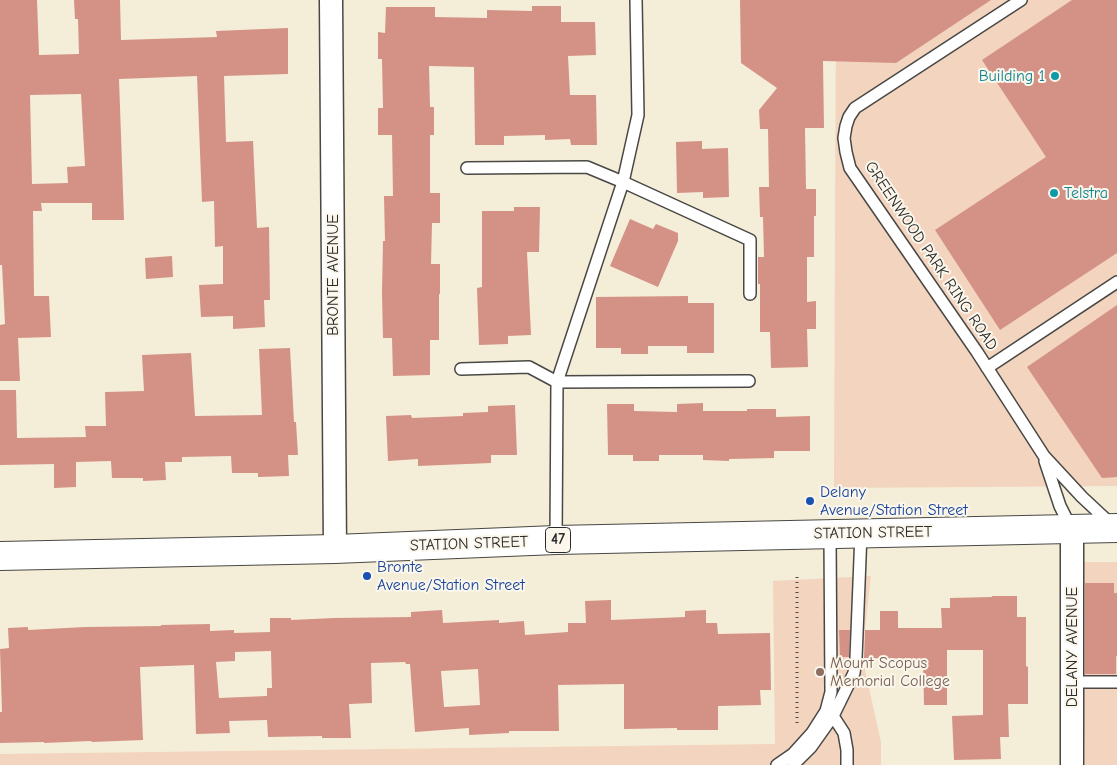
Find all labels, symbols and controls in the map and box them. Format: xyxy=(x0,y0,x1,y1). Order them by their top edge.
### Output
place label: Building 1 xyxy=(979,66,1045,86)
marker: Building 1 xyxy=(1049,70,1061,82)
street label: GREENWOOD PARK RING ROAD xyxy=(860,158,1002,354)
place label: Telstra xyxy=(1064,183,1108,203)
marker: Telstra xyxy=(1048,187,1060,199)
street label: BRONTE AVENUE xyxy=(323,214,343,336)
place label: Delany Avenue/Station Street xyxy=(820,482,968,520)
marker: Delany Avenue/Station Street xyxy=(804,495,816,507)
street label: STATION STREET xyxy=(814,522,932,544)
road number: 47 xyxy=(546,528,570,552)
street label: STATION STREET xyxy=(409,532,529,556)
place label: Bronte Avenue/Station Street xyxy=(377,557,525,595)
marker: Bronte Avenue/Station Street xyxy=(361,570,373,582)
street label: DELANY AVENUE xyxy=(1062,587,1082,707)
place label: Mount Scopus Memorial College xyxy=(830,653,950,691)
marker: Mount Scopus Memorial College xyxy=(814,666,826,678)

